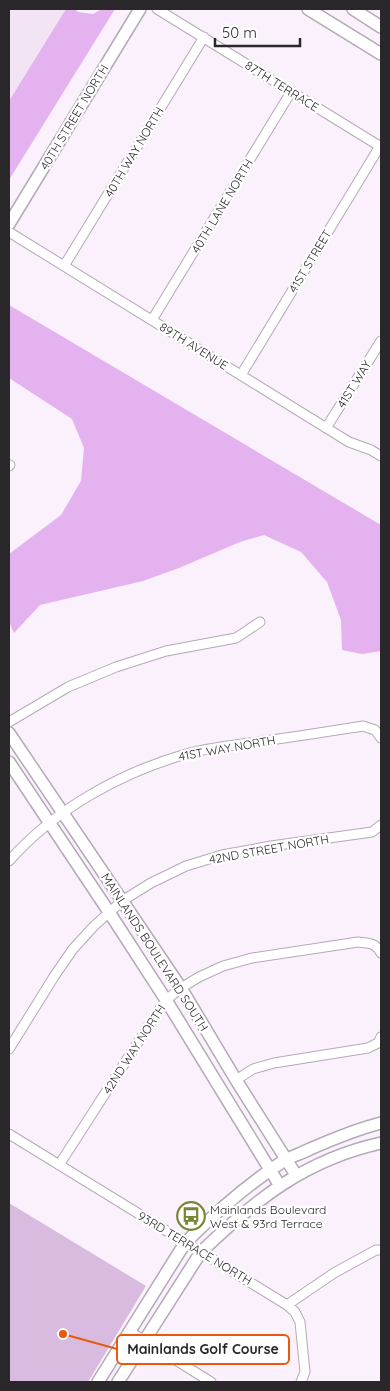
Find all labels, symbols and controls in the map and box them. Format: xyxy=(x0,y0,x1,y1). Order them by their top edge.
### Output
scale bar xyxy=(215,15,300,47)
text: 50 m xyxy=(222,23,257,42)
street label: 87TH TERRACE xyxy=(242,57,322,115)
street label: 40TH STREET NORTH xyxy=(37,62,111,172)
street label: 40TH WAY NORTH xyxy=(101,104,167,200)
street label: 40TH LANE NORTH xyxy=(188,156,256,256)
street label: 41ST STREET xyxy=(285,227,335,295)
street label: 89TH AVENUE xyxy=(157,319,231,373)
street label: 41ST WAY xyxy=(334,357,375,411)
street label: 41ST WAY NORTH xyxy=(177,732,277,764)
street label: 42ND STREET NORTH xyxy=(208,831,330,867)
street label: MAINLANDS BOULEVARD SOUTH xyxy=(98,870,212,1034)
street label: 42ND WAY NORTH xyxy=(99,1001,169,1097)
bus stop icon: Mainlands Boulevard West & 93rd Terrace xyxy=(176,1201,206,1231)
place label: Mainlands Boulevard West & 93rd Terrace xyxy=(210,1202,326,1231)
street label: 93RD TERRACE NORTH xyxy=(135,1208,255,1288)
callout: Mainlands Golf Course xyxy=(117,1335,289,1364)
text: Mainlands Golf Course xyxy=(127,1340,279,1358)

